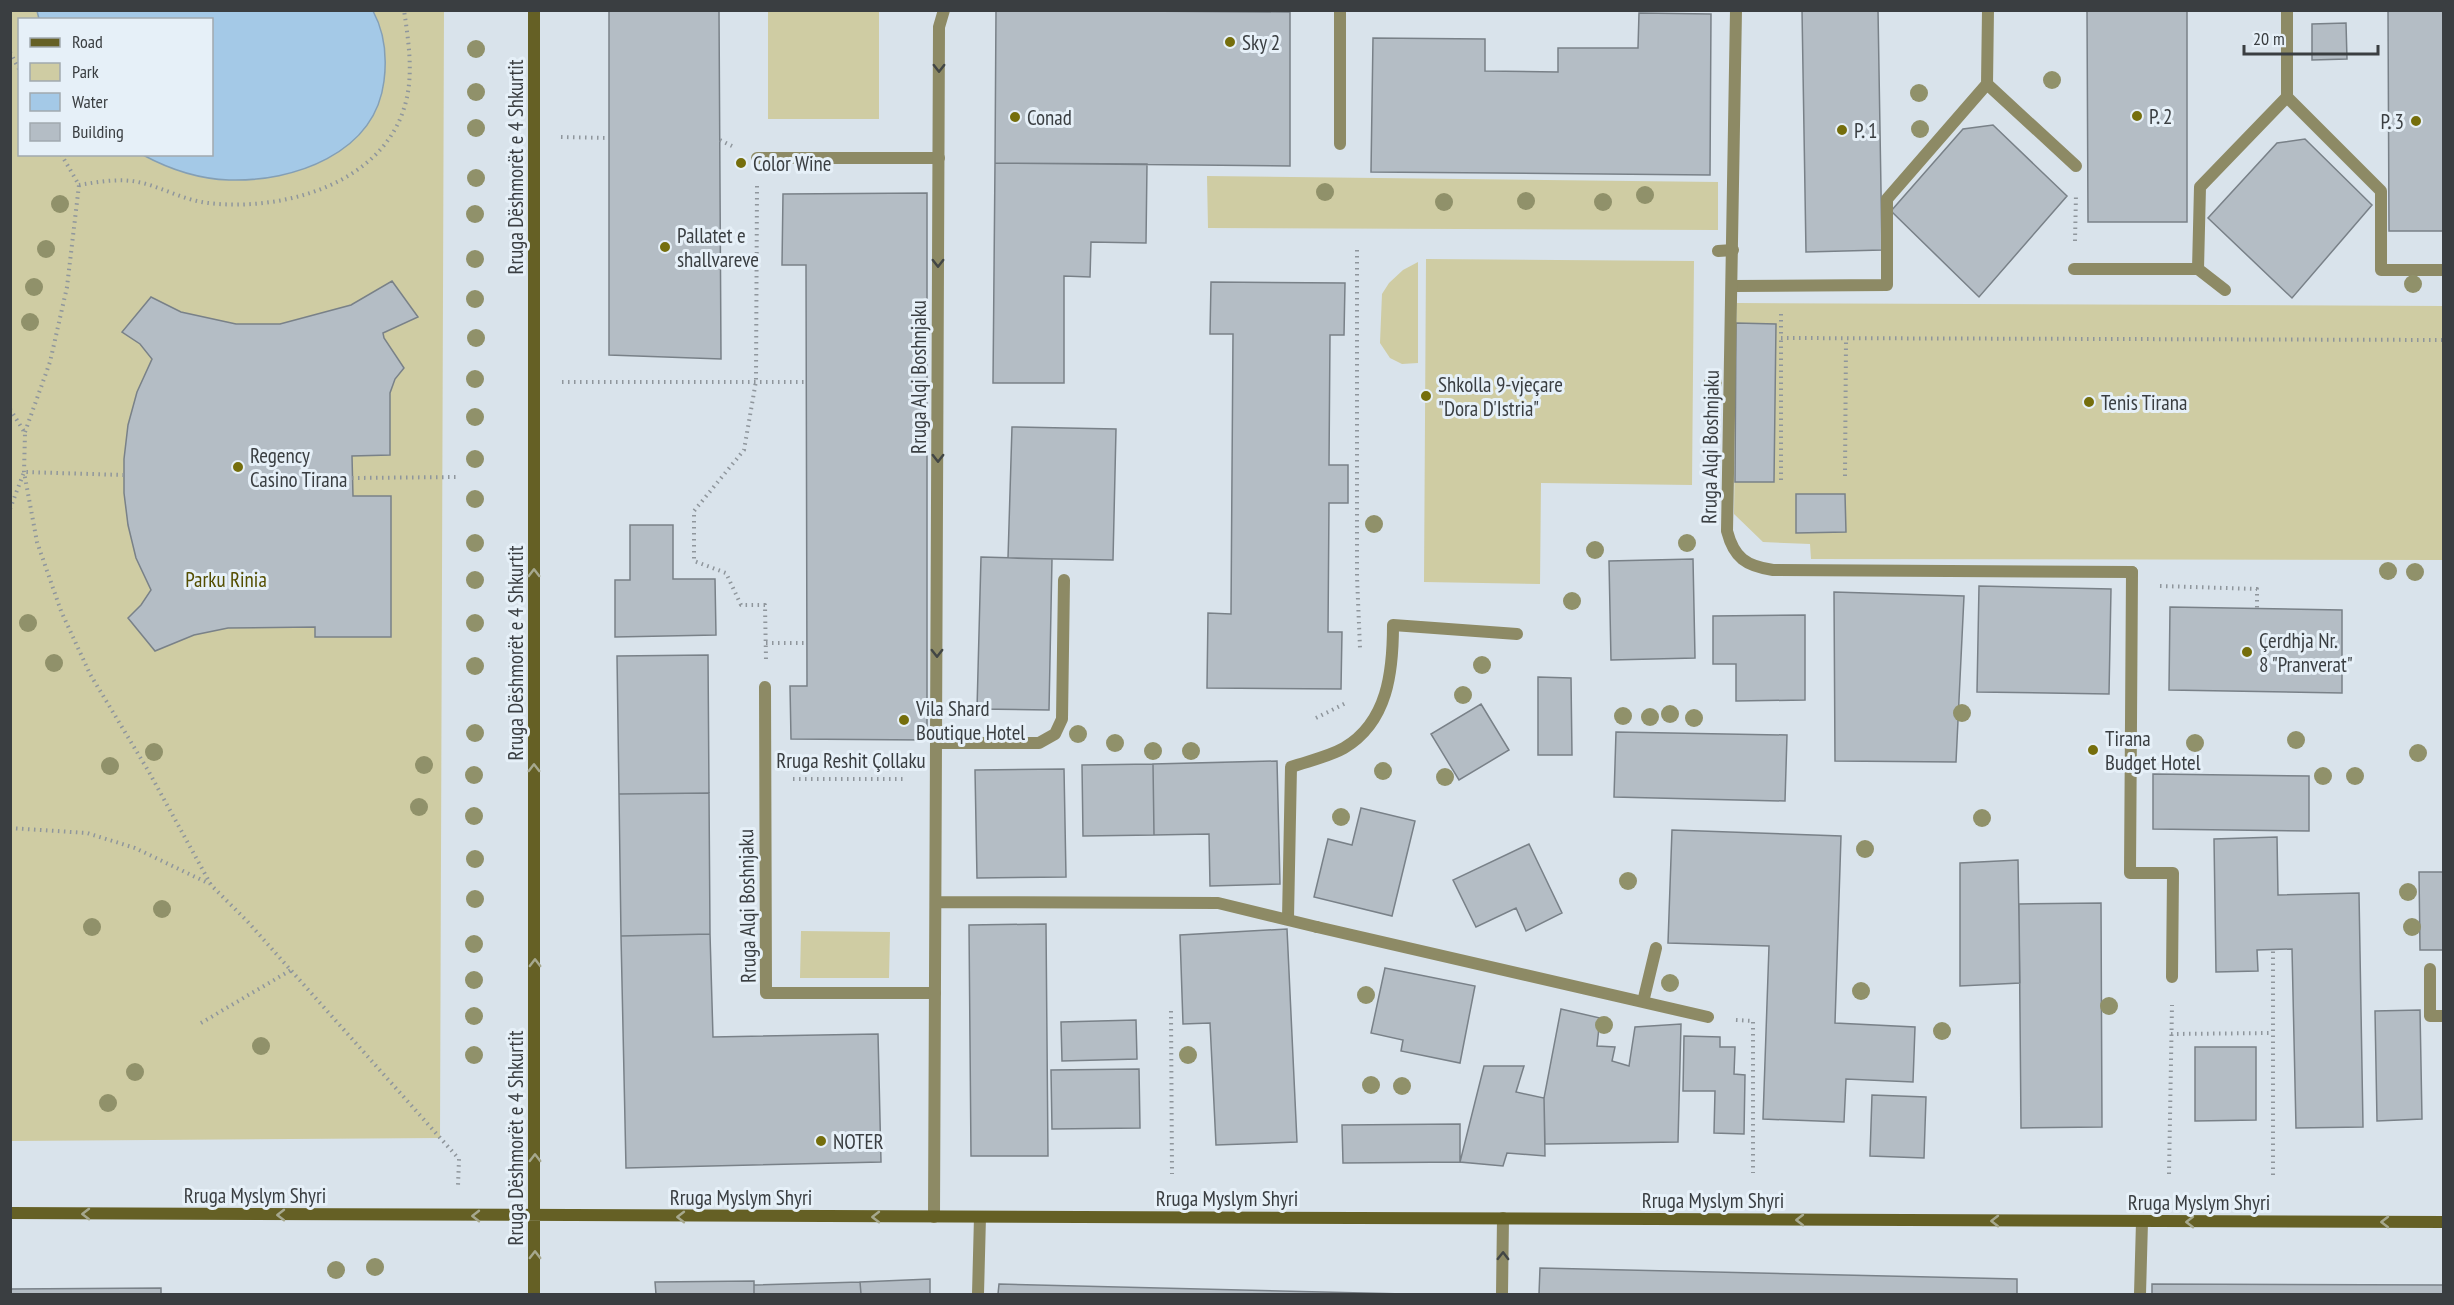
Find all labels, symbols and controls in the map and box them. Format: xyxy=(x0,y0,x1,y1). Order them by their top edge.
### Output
legend xyxy=(18,18,213,156)
scale bar xyxy=(2244,18,2378,56)
text: 20 m xyxy=(2253,27,2285,50)
place label: Sky 2 xyxy=(1242,29,1280,56)
text: Road xyxy=(72,30,103,53)
marker: Sky 2 xyxy=(1223,35,1237,49)
street label: Rruga Dëshmorët e 4 Shkurtit xyxy=(502,59,529,275)
text: Park xyxy=(72,60,99,83)
one-way arrow xyxy=(933,64,945,73)
text: Water xyxy=(72,90,108,113)
place label: P. 2 xyxy=(2149,103,2173,130)
place label: Conad xyxy=(1027,104,1072,131)
place label: P. 3 xyxy=(2380,108,2404,135)
marker: P. 2 xyxy=(2130,109,2144,123)
marker: Conad xyxy=(1008,110,1022,124)
marker: P. 3 xyxy=(2409,114,2423,128)
place label: P. 1 xyxy=(1854,117,1878,144)
text: Building xyxy=(72,120,124,143)
marker: P. 1 xyxy=(1835,123,1849,137)
place label: Color Wine xyxy=(753,150,832,177)
marker: Color Wine xyxy=(734,156,748,170)
place label: Pallatet e shallvareve xyxy=(677,222,759,273)
marker: Pallatet e shallvareve xyxy=(658,240,672,254)
one-way arrow xyxy=(932,259,944,268)
street label: Rruga Alqi Boshnjaku xyxy=(905,300,932,454)
street label: Rruga Alqi Boshnjaku xyxy=(1695,370,1725,524)
place label: Shkolla 9-vjeçare "Dora D'Istria" xyxy=(1438,371,1563,422)
marker: Shkolla 9-vjeçare "Dora D'Istria" xyxy=(1419,389,1433,403)
place label: Tenis Tirana xyxy=(2101,389,2187,416)
marker: Tenis Tirana xyxy=(2082,395,2096,409)
place label: Regency Casino Tirana xyxy=(250,442,347,493)
one-way arrow xyxy=(932,454,944,463)
marker: Regency Casino Tirana xyxy=(231,460,245,474)
street label: Rruga Dëshmorët e 4 Shkurtit xyxy=(502,545,529,761)
park label: Parku Rinia xyxy=(185,566,267,593)
one-way arrow xyxy=(528,568,540,577)
place label: Çerdhja Nr. 8 "Pranverat" xyxy=(2259,627,2353,678)
marker: Çerdhja Nr. 8 "Pranverat" xyxy=(2240,645,2254,659)
one-way arrow xyxy=(931,649,943,658)
place label: Vila Shard Boutique Hotel xyxy=(915,695,1025,746)
marker: Vila Shard Boutique Hotel xyxy=(897,713,911,727)
place label: Tirana Budget Hotel xyxy=(2105,725,2201,776)
marker: Tirana Budget Hotel xyxy=(2086,743,2100,757)
street label: Rruga Reshit Çollaku xyxy=(776,747,926,774)
one-way arrow xyxy=(528,763,540,772)
street label: Rruga Alqi Boshnjaku xyxy=(732,829,762,983)
one-way arrow xyxy=(529,958,541,967)
street label: Rruga Dëshmorët e 4 Shkurtit xyxy=(502,1030,529,1246)
place label: NOTER xyxy=(833,1128,884,1155)
marker: NOTER xyxy=(814,1134,828,1148)
one-way arrow xyxy=(529,1153,541,1162)
street label: Rruga Myslym Shyri xyxy=(184,1182,326,1209)
street label: Rruga Myslym Shyri xyxy=(670,1184,812,1211)
street label: Rruga Myslym Shyri xyxy=(1156,1185,1298,1212)
street label: Rruga Myslym Shyri xyxy=(1642,1187,1784,1214)
street label: Rruga Myslym Shyri xyxy=(2128,1189,2270,1216)
one-way arrow xyxy=(82,1208,91,1220)
one-way arrow xyxy=(277,1208,286,1221)
one-way arrow xyxy=(472,1210,481,1222)
one-way arrow xyxy=(676,1211,685,1223)
one-way arrow xyxy=(871,1211,880,1223)
one-way arrow xyxy=(1796,1214,1805,1226)
one-way arrow xyxy=(1991,1215,2000,1227)
one-way arrow xyxy=(2186,1216,2195,1228)
one-way arrow xyxy=(2381,1216,2390,1228)
one-way arrow xyxy=(528,1251,541,1260)
one-way arrow xyxy=(1497,1252,1509,1261)

